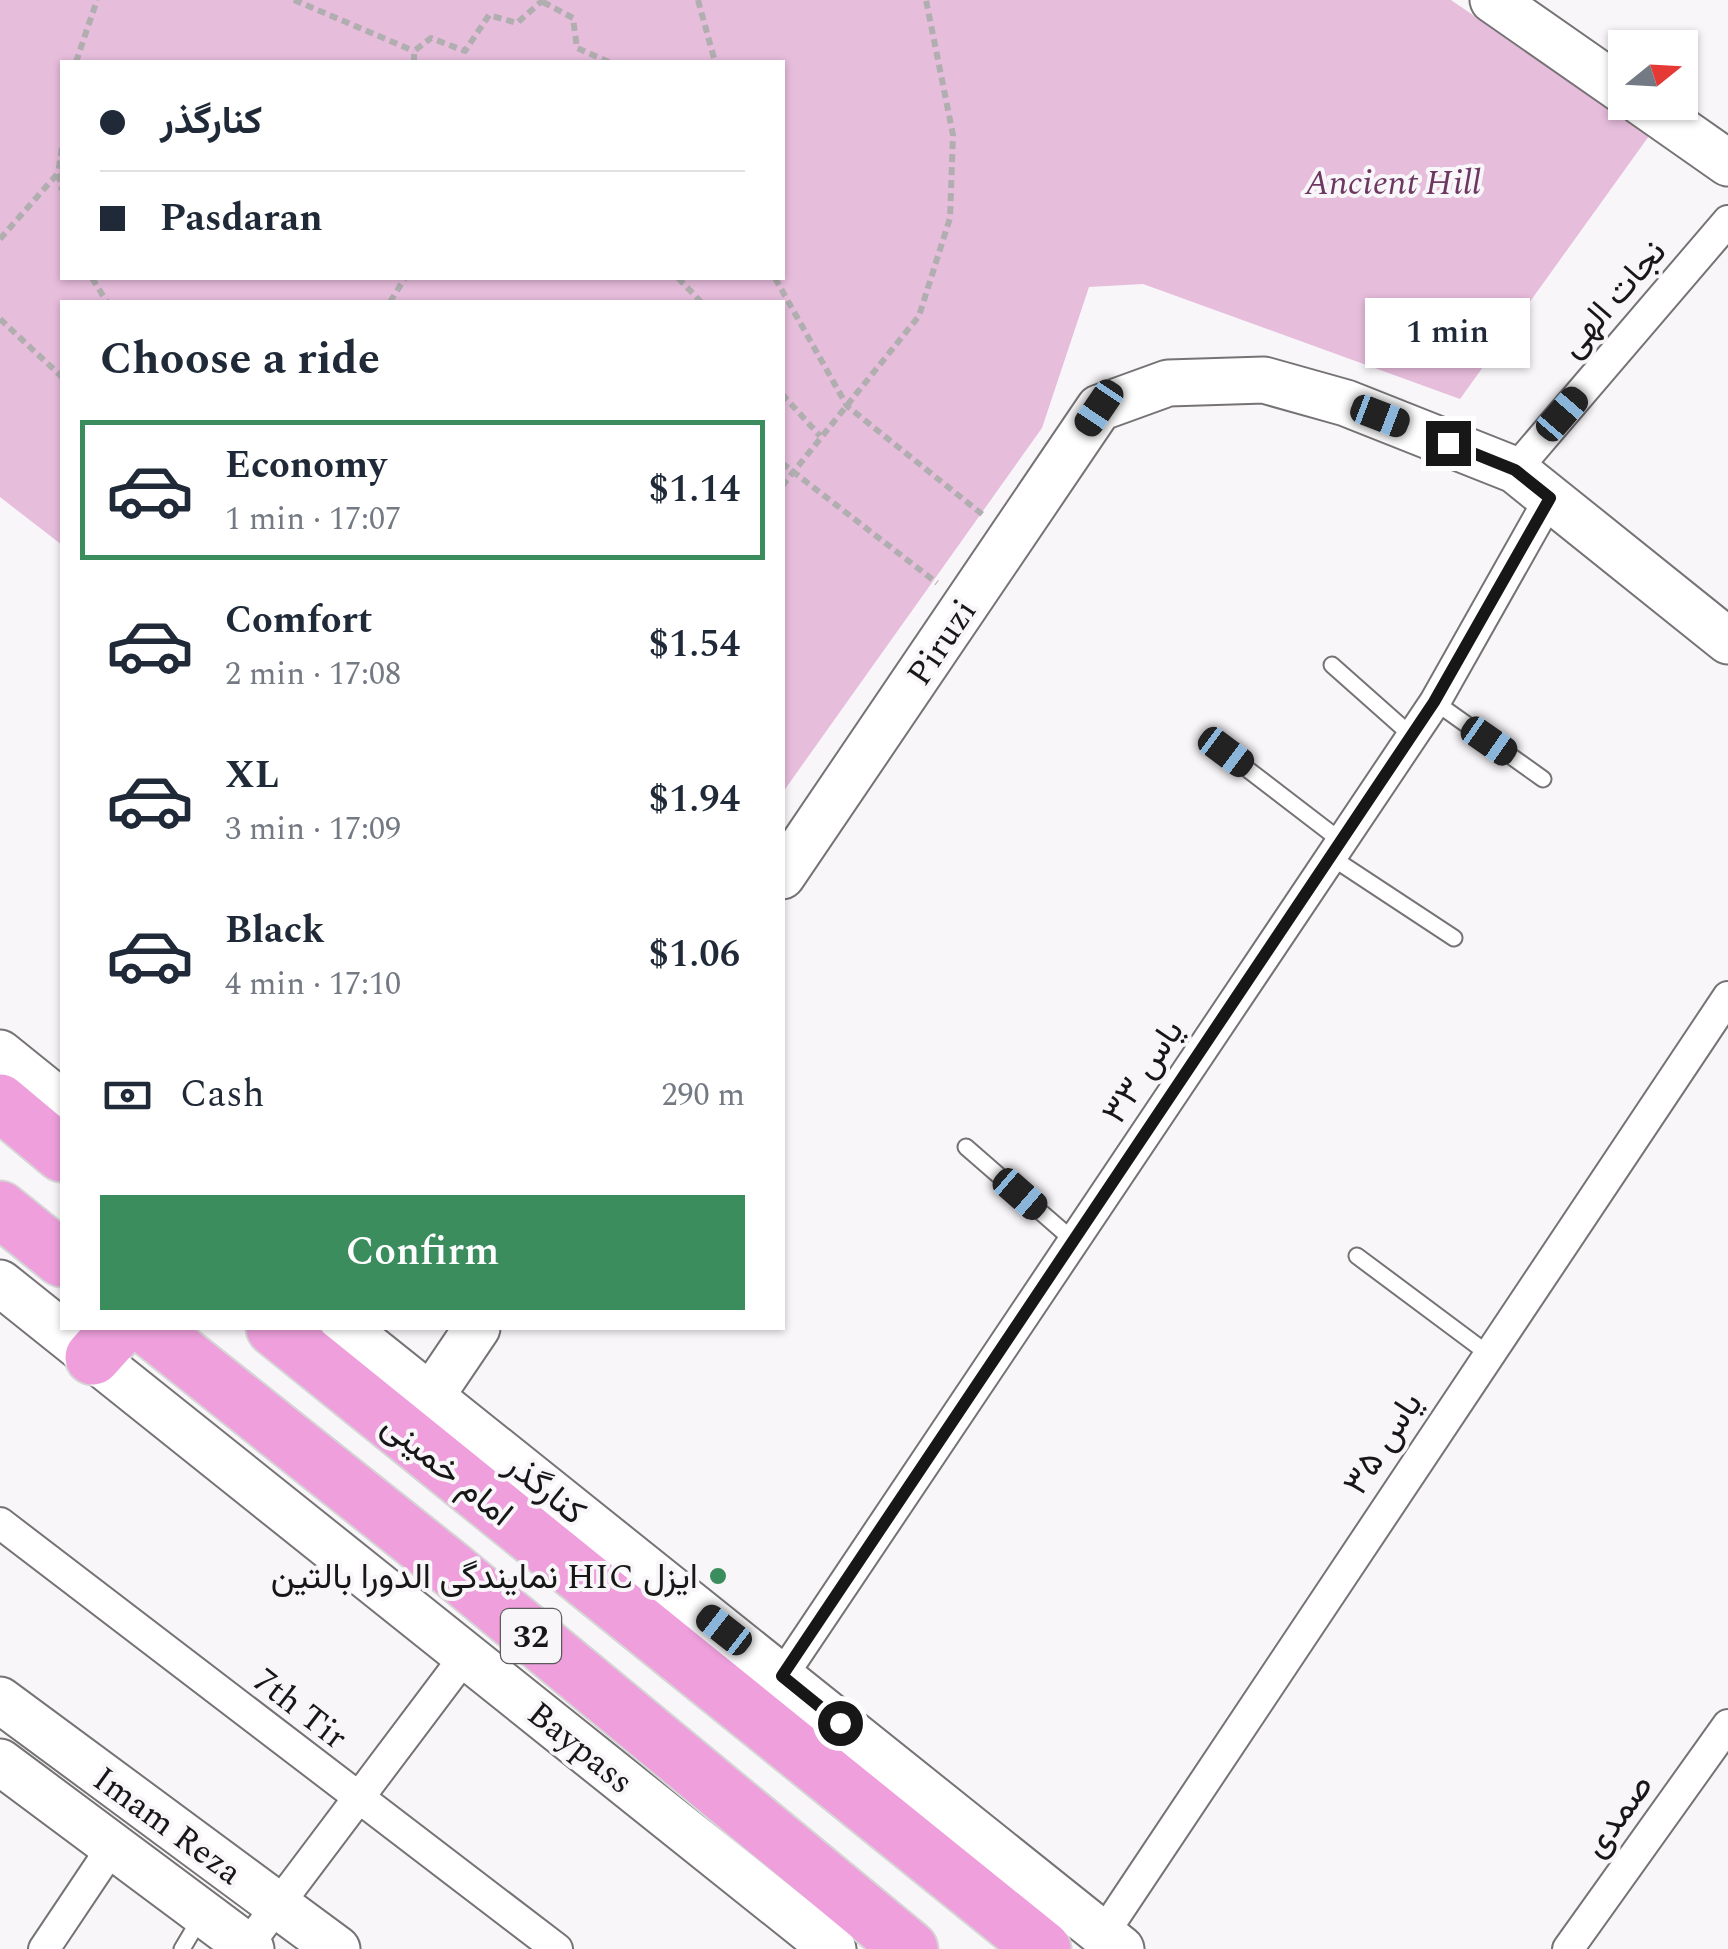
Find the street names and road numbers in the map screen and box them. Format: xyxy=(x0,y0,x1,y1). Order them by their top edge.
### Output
street label: نجات الهی xyxy=(1547,228,1680,370)
street label: Piruzi xyxy=(894,589,991,697)
street label: یاس ۳۳ xyxy=(1089,1009,1198,1135)
street label: یاس ۳۵ xyxy=(1330,1382,1436,1506)
street label: امام خمینی xyxy=(370,1400,524,1540)
street label: کنارگذر xyxy=(492,1439,597,1539)
road number: 32 xyxy=(501,1609,561,1663)
street label: 7th Tir xyxy=(241,1655,359,1763)
street label: Baypass xyxy=(515,1689,645,1808)
street label: Imam Reza xyxy=(81,1754,253,1899)
street label: صمدی xyxy=(1570,1763,1667,1869)

